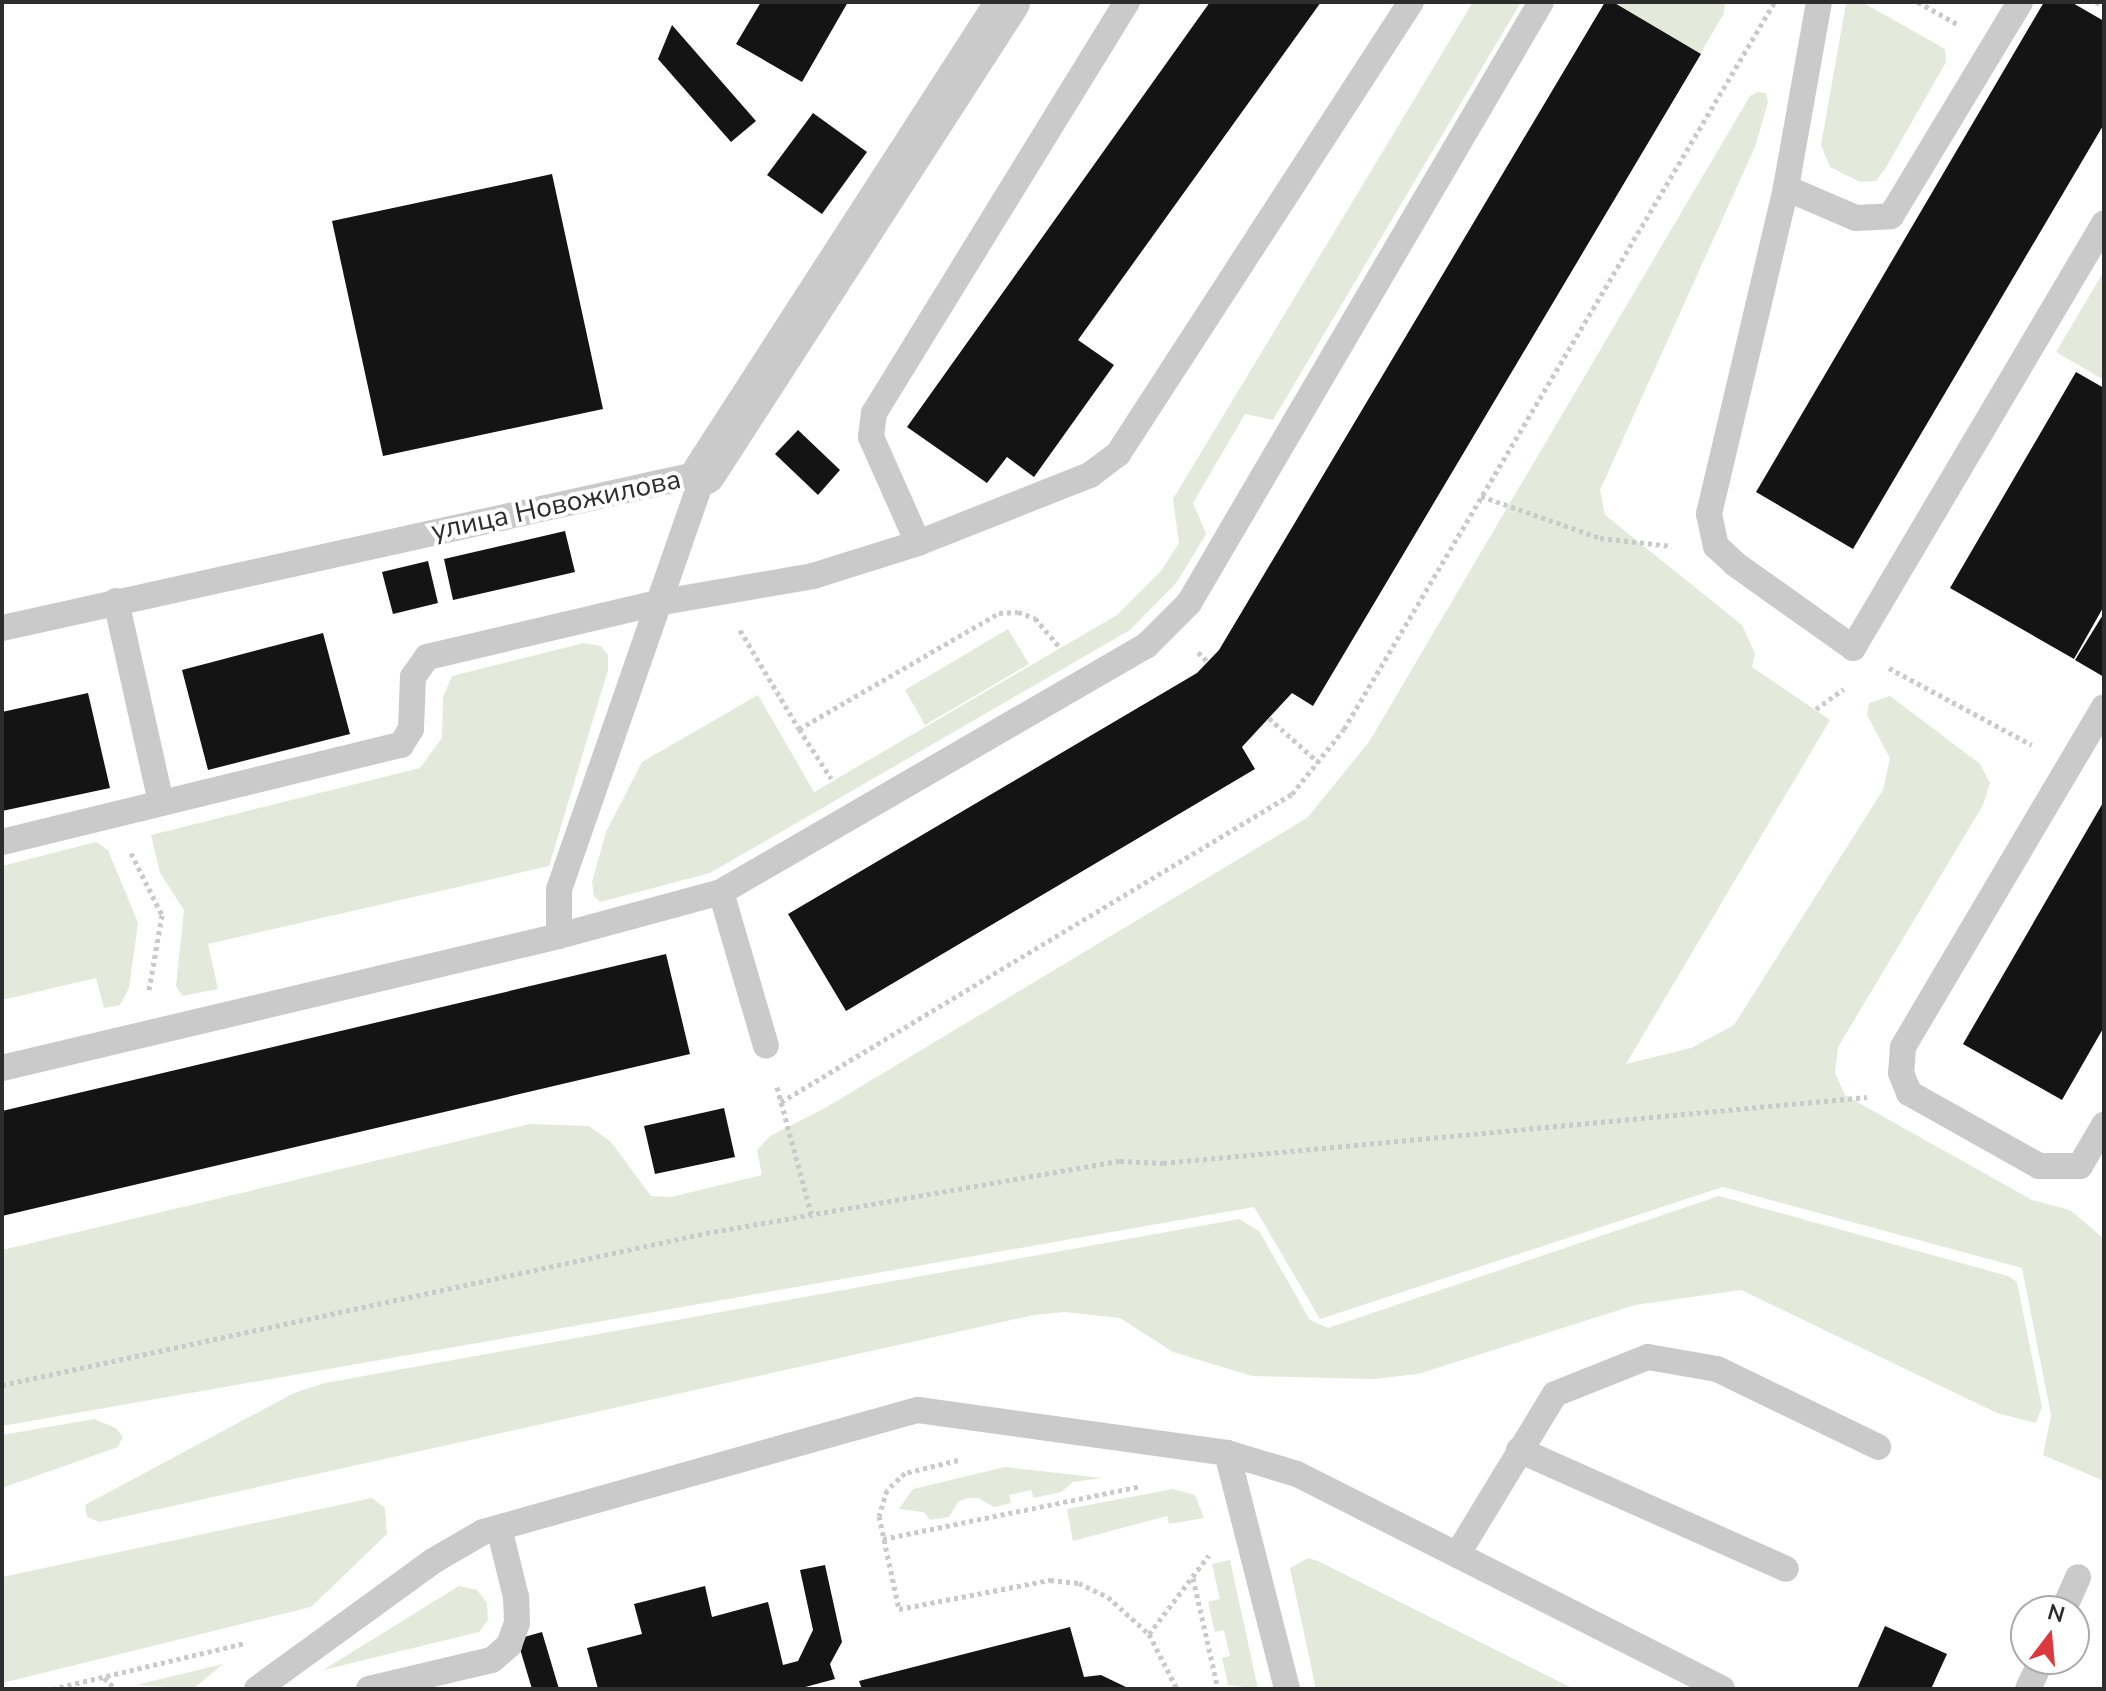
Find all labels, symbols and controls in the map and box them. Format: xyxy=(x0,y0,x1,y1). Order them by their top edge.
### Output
street label: улица Новожилова xyxy=(428,462,684,548)
north arrow xyxy=(2010,1595,2090,1675)
text: N xyxy=(2044,1597,2068,1631)

